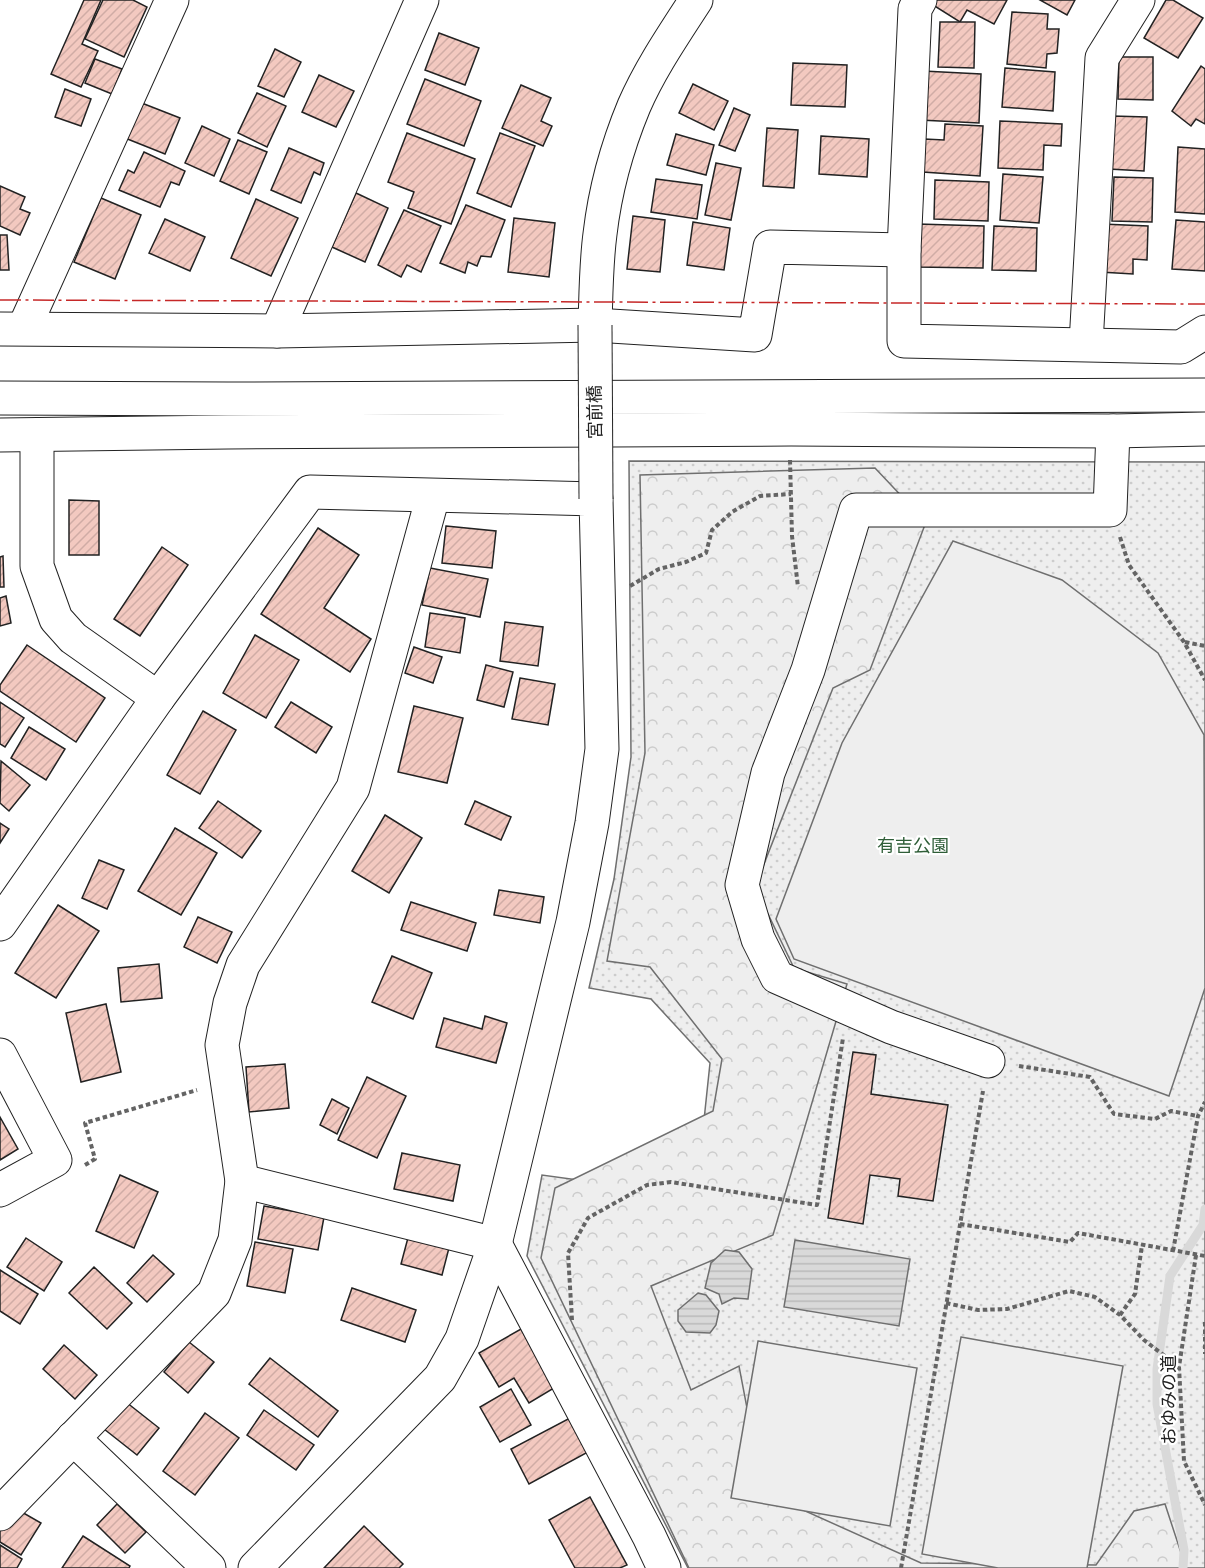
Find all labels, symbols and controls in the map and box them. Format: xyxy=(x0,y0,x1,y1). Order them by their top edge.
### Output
street label: 宮前橋 xyxy=(584,385,606,439)
park label: 有吉公園 xyxy=(877,835,949,857)
street label: おゆみの道 xyxy=(1158,1355,1180,1445)

